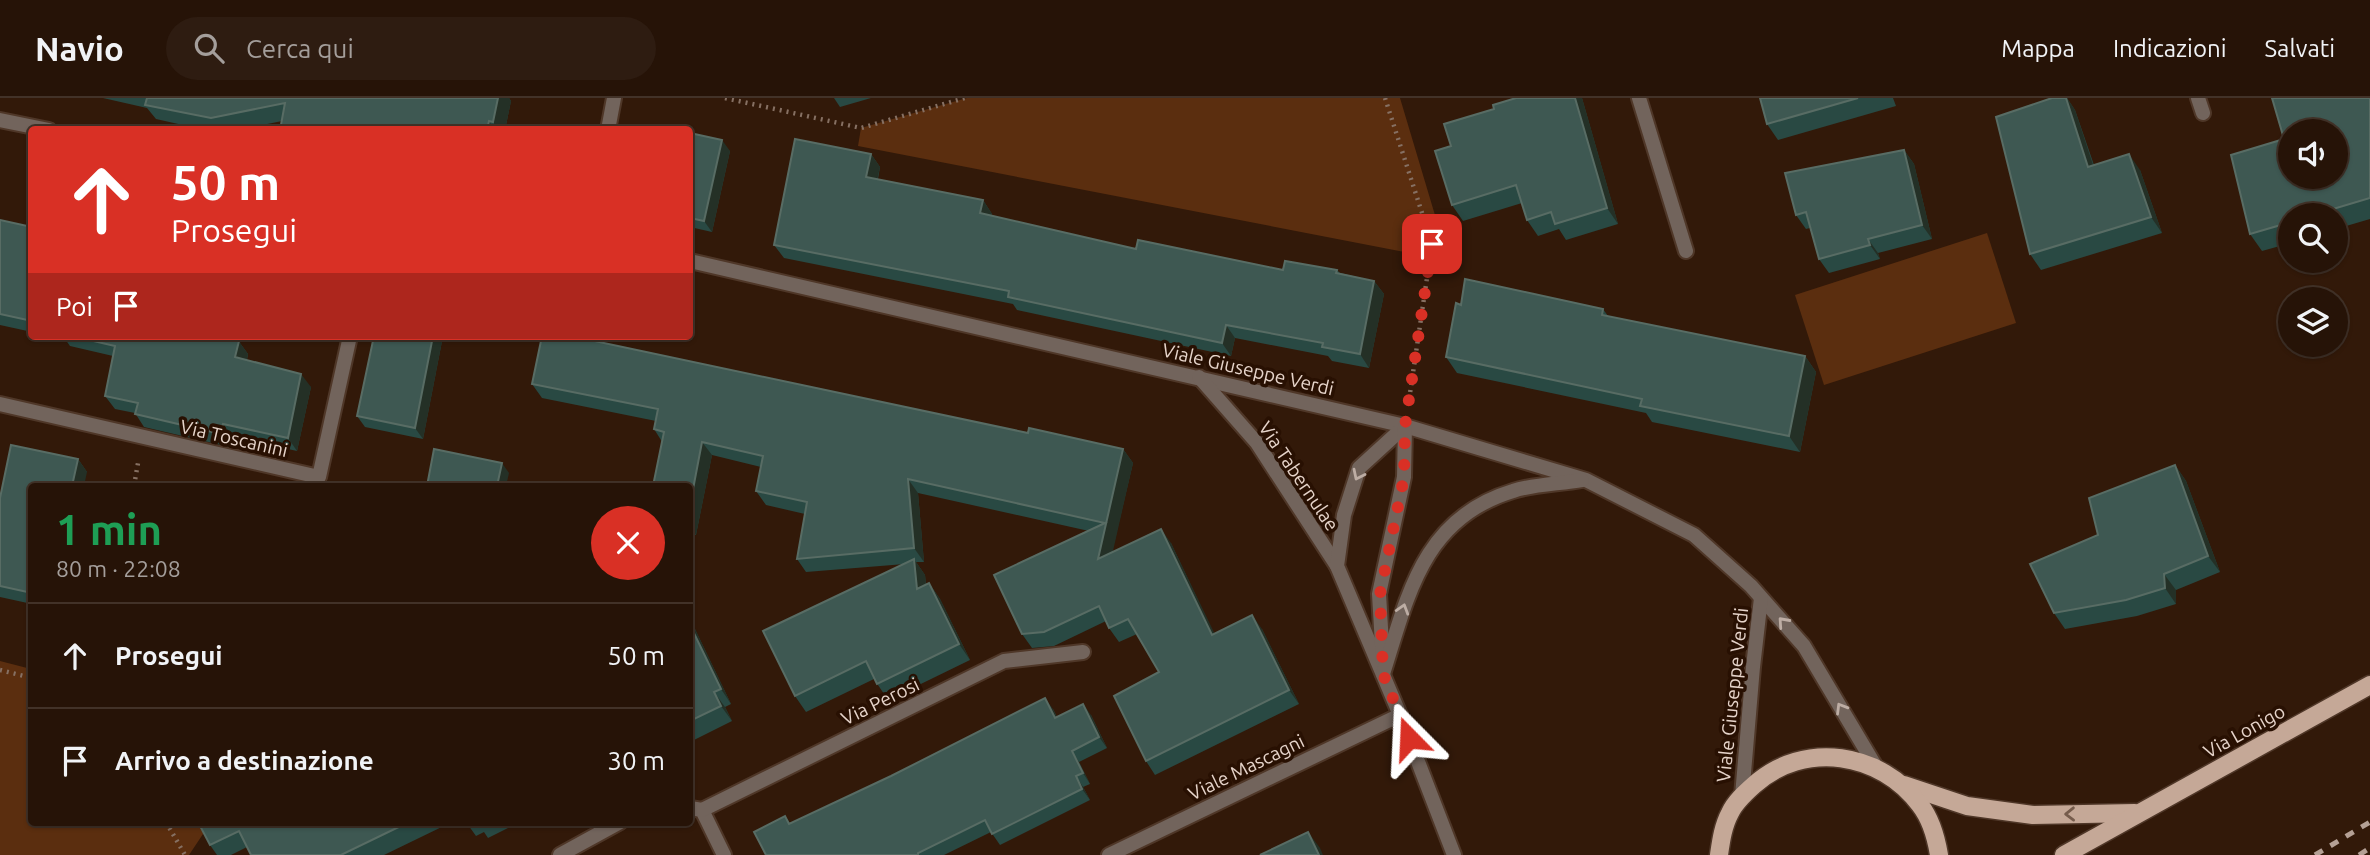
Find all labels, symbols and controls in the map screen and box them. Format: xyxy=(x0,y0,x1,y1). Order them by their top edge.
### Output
search box xyxy=(166,17,656,80)
icon: search xyxy=(190,29,228,67)
text: Navio xyxy=(35,30,124,67)
text: Cerca qui xyxy=(246,34,354,63)
text: Mappa xyxy=(2001,35,2075,62)
text: Indicazioni xyxy=(2113,35,2227,62)
text: Salvati xyxy=(2265,35,2335,62)
map controls xyxy=(2278,119,2348,357)
button: sound xyxy=(2278,119,2348,189)
icon: ahead xyxy=(56,154,147,245)
text: 50 m xyxy=(171,154,280,209)
button: search xyxy=(2278,203,2348,273)
text: Prosegui xyxy=(171,212,297,248)
pin xyxy=(1402,214,1462,274)
icon: arrive xyxy=(1413,225,1451,263)
icon: arrive xyxy=(107,287,145,325)
button: layers xyxy=(2278,287,2348,357)
text: Poi xyxy=(56,292,93,321)
street label: Viale Giuseppe Verdi xyxy=(1160,339,1336,399)
street label: Via Toscanini xyxy=(178,415,290,461)
street label: Via Tabernulae xyxy=(1254,417,1344,535)
one-way arrow xyxy=(1353,467,1367,480)
text: 1 min xyxy=(56,506,162,553)
button: close xyxy=(591,506,665,580)
text: 80 m · 22:08 xyxy=(56,556,181,581)
one-way arrow xyxy=(1395,603,1410,615)
street label: Viale Giuseppe Verdi xyxy=(1712,607,1752,783)
one-way arrow xyxy=(1778,617,1791,630)
icon: ahead xyxy=(56,637,94,675)
text: Prosegui xyxy=(115,641,223,670)
text: 50 m xyxy=(607,641,665,670)
street label: Via Perosi xyxy=(837,673,923,729)
street label: Via Lonigo xyxy=(2199,700,2289,762)
position arrow xyxy=(1372,701,1446,775)
one-way arrow xyxy=(1836,703,1849,716)
street label: Viale Mascagni xyxy=(1184,729,1308,805)
icon: arrive xyxy=(56,742,94,780)
text: Arrivo a destinazione xyxy=(115,746,374,775)
text: 30 m xyxy=(607,746,665,775)
one-way arrow xyxy=(2064,807,2075,822)

